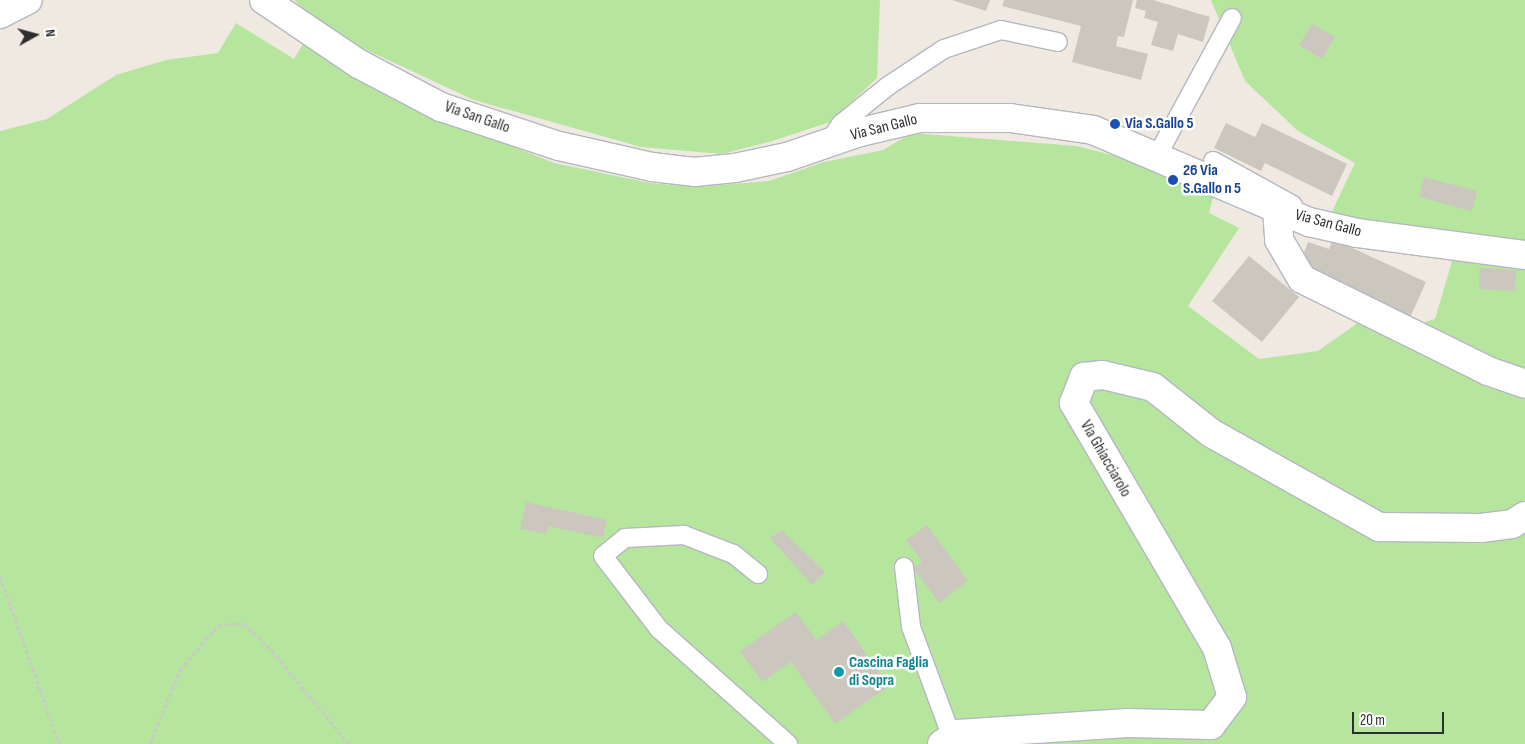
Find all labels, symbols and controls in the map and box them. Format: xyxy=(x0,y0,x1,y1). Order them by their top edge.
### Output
north arrow xyxy=(10,10,60,60)
text: N xyxy=(41,28,59,38)
street label: Via San Gallo xyxy=(442,98,512,138)
street label: Via San Gallo xyxy=(849,110,919,146)
place label: Via S.Gallo 5 xyxy=(1125,114,1194,134)
marker: Via S.Gallo 5 xyxy=(1109,118,1121,130)
place label: 26 Via S.Gallo n 5 xyxy=(1183,161,1241,199)
marker: 26 Via S.Gallo n 5 xyxy=(1167,174,1179,186)
street label: Via San Gallo xyxy=(1293,206,1363,242)
street label: Via Ghiacciarolo xyxy=(1075,417,1135,501)
place label: Cascina Faglia di Sopra xyxy=(849,653,929,691)
marker: Cascina Faglia di Sopra xyxy=(833,666,845,678)
scale bar xyxy=(1355,702,1448,734)
text: 20 m xyxy=(1360,711,1385,730)

